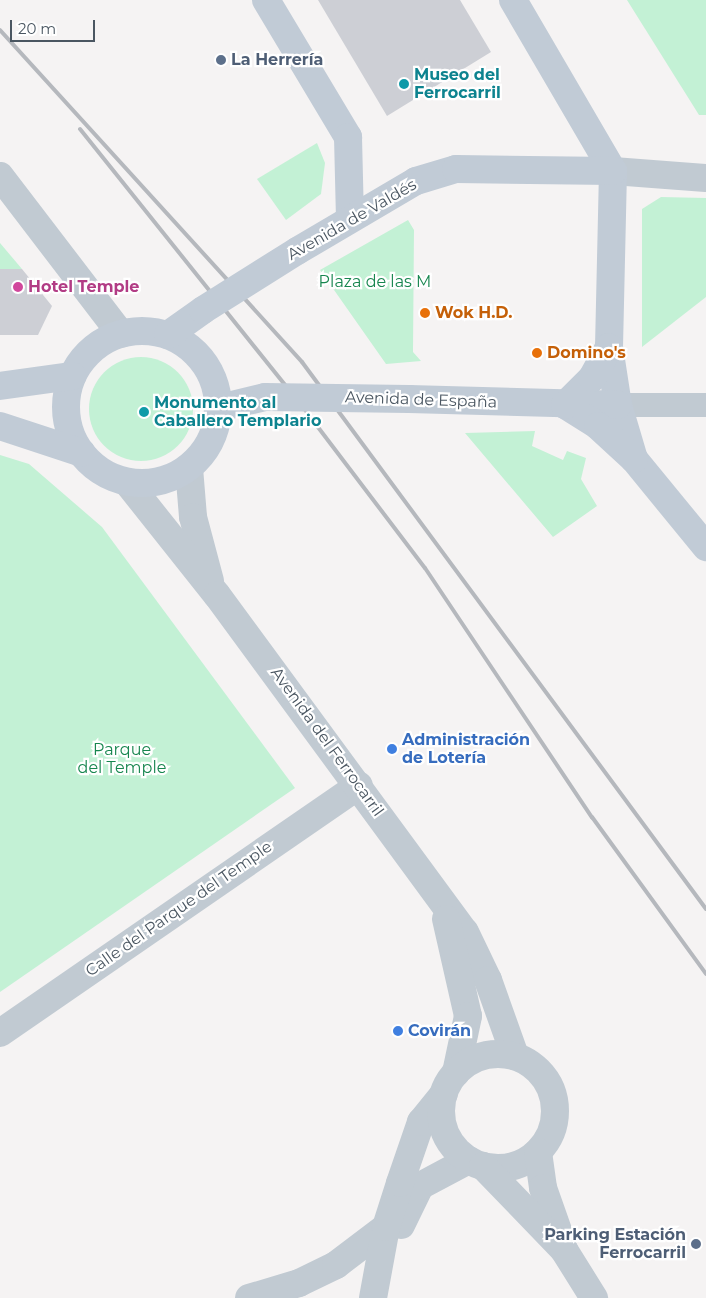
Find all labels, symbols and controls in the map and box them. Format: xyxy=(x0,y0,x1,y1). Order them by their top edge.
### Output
scale bar xyxy=(12,10,98,42)
text: 20 m xyxy=(18,19,56,38)
place label: La Herrería xyxy=(231,50,323,70)
marker: La Herrería xyxy=(215,54,227,66)
place label: Museo del Ferrocarril xyxy=(414,65,501,103)
marker: Museo del Ferrocarril xyxy=(398,78,410,90)
street label: Avenida de Valdés xyxy=(284,175,420,265)
park label: Plaza de las M xyxy=(319,272,431,292)
place label: Hotel Temple xyxy=(28,277,139,297)
marker: Hotel Temple xyxy=(12,281,24,293)
place label: Wok H.D. xyxy=(435,303,512,323)
marker: Wok H.D. xyxy=(419,307,431,319)
place label: Domino's xyxy=(547,343,626,363)
marker: Domino's xyxy=(531,347,543,359)
street label: Avenida de España xyxy=(345,388,497,412)
place label: Monumento al Caballero Templario xyxy=(154,393,321,431)
marker: Monumento al Caballero Templario xyxy=(138,406,150,418)
street label: Avenida del Ferrocarril xyxy=(266,664,388,820)
place label: Administración de Lotería xyxy=(402,730,530,768)
park label: Parque del Temple xyxy=(78,740,166,778)
marker: Administración de Lotería xyxy=(386,743,398,755)
street label: Calle del Parque del Temple xyxy=(82,837,276,981)
place label: Covirán xyxy=(408,1021,471,1041)
marker: Covirán xyxy=(392,1025,404,1037)
place label: Parking Estación Ferrocarril xyxy=(544,1225,686,1263)
marker: Parking Estación Ferrocarril xyxy=(690,1238,702,1250)

